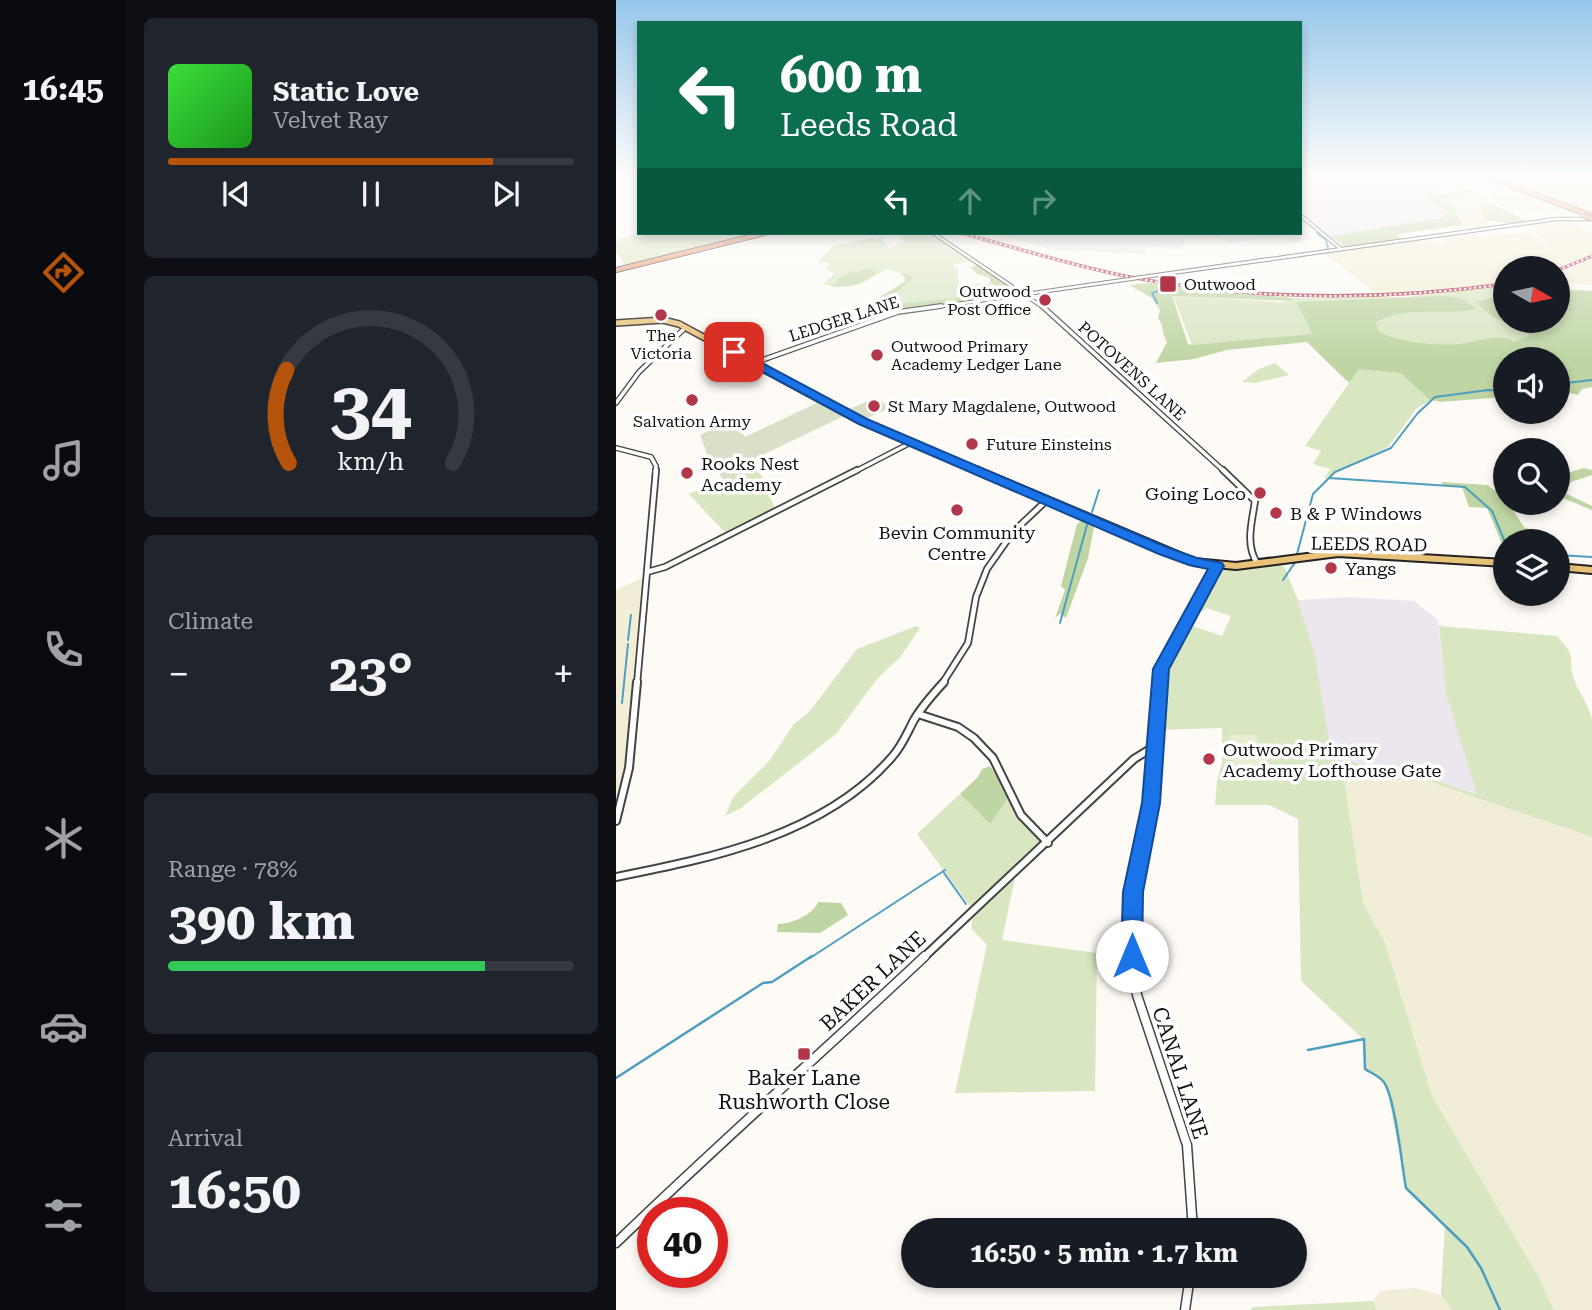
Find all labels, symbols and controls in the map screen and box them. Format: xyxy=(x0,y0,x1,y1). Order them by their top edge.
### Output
text: 600 m xyxy=(780,47,922,104)
icon: left xyxy=(665,49,756,140)
text: 16:45 xyxy=(22,70,104,108)
text: Static Love xyxy=(273,77,419,107)
text: Leeds Road xyxy=(780,106,958,144)
text: Velvet Ray xyxy=(273,107,388,134)
icon: previous xyxy=(217,175,255,213)
icon: pause xyxy=(352,175,390,213)
icon: next xyxy=(487,175,525,213)
icon: left xyxy=(878,182,916,220)
icon: ahead xyxy=(951,182,989,220)
icon: right xyxy=(1024,182,1062,220)
icon: directions xyxy=(39,248,88,297)
north arrow xyxy=(1493,256,1570,332)
map controls xyxy=(1493,256,1570,606)
marker: Outwood xyxy=(1158,274,1178,294)
place label: Outwood xyxy=(1184,275,1256,294)
place label: Outwood Post Office xyxy=(947,282,1031,319)
street label: LEDGER LANE xyxy=(787,292,901,346)
marker: Outwood Post Office xyxy=(1037,292,1053,308)
marker: The Victoria xyxy=(653,307,669,323)
street label: POTOVENS LANE xyxy=(1074,318,1190,424)
pin xyxy=(704,322,764,382)
place label: The Victoria xyxy=(630,326,692,363)
icon: arrive xyxy=(715,333,753,371)
place label: Outwood Primary Academy Ledger Lane xyxy=(891,337,1062,374)
marker: Outwood Primary Academy Ledger Lane xyxy=(869,347,885,363)
button: sound xyxy=(1493,347,1570,424)
text: 34 xyxy=(330,366,412,451)
marker: Salvation Army xyxy=(684,392,700,408)
place label: St Mary Magdalene, Outwood xyxy=(888,397,1116,416)
marker: St Mary Magdalene, Outwood xyxy=(866,398,882,414)
place label: Salvation Army xyxy=(633,412,752,431)
place label: Future Einsteins xyxy=(986,435,1112,454)
icon: music xyxy=(39,436,88,485)
marker: Future Einsteins xyxy=(964,436,980,452)
button: search xyxy=(1493,438,1570,515)
text: km/h xyxy=(338,446,404,475)
place label: Rooks Nest Academy xyxy=(701,453,799,495)
marker: Rooks Nest Academy xyxy=(679,465,695,481)
place label: Going Loco xyxy=(1145,483,1246,504)
marker: Going Loco xyxy=(1252,485,1268,501)
marker: Bevin Community Centre xyxy=(949,502,965,518)
place label: B & P Windows xyxy=(1290,503,1422,524)
marker: B & P Windows xyxy=(1268,505,1284,521)
place label: Bevin Community Centre xyxy=(879,522,1036,564)
button: layers xyxy=(1493,529,1570,606)
street label: LEEDS ROAD xyxy=(1310,532,1428,556)
place label: Yangs xyxy=(1345,558,1396,579)
marker: Yangs xyxy=(1323,560,1339,576)
text: Climate xyxy=(168,608,253,635)
icon: phone xyxy=(39,625,88,674)
text: 23° xyxy=(329,643,413,704)
text: − xyxy=(168,652,189,696)
text: + xyxy=(553,652,574,696)
place label: Outwood Primary Academy Lofthouse Gate xyxy=(1223,739,1441,781)
marker: Outwood Primary Academy Lofthouse Gate xyxy=(1201,751,1217,767)
icon: climate xyxy=(39,814,88,863)
text: Range · 78% xyxy=(168,856,297,883)
text: 390 km xyxy=(168,891,355,952)
position arrow xyxy=(1095,919,1169,993)
street label: BAKER LANE xyxy=(815,926,931,1036)
icon: car xyxy=(39,1002,88,1051)
street label: CANAL LANE xyxy=(1147,1004,1213,1142)
marker: Baker Lane Rushworth Close xyxy=(796,1046,812,1062)
place label: Baker Lane Rushworth Close xyxy=(718,1066,890,1114)
text: Arrival xyxy=(168,1125,243,1152)
text: 16:50 xyxy=(168,1160,301,1221)
icon: filters xyxy=(39,1191,88,1240)
speed limit sign: 40 xyxy=(637,1197,728,1288)
text: 16:50 · 5 min · 1.7 km xyxy=(970,1238,1238,1268)

